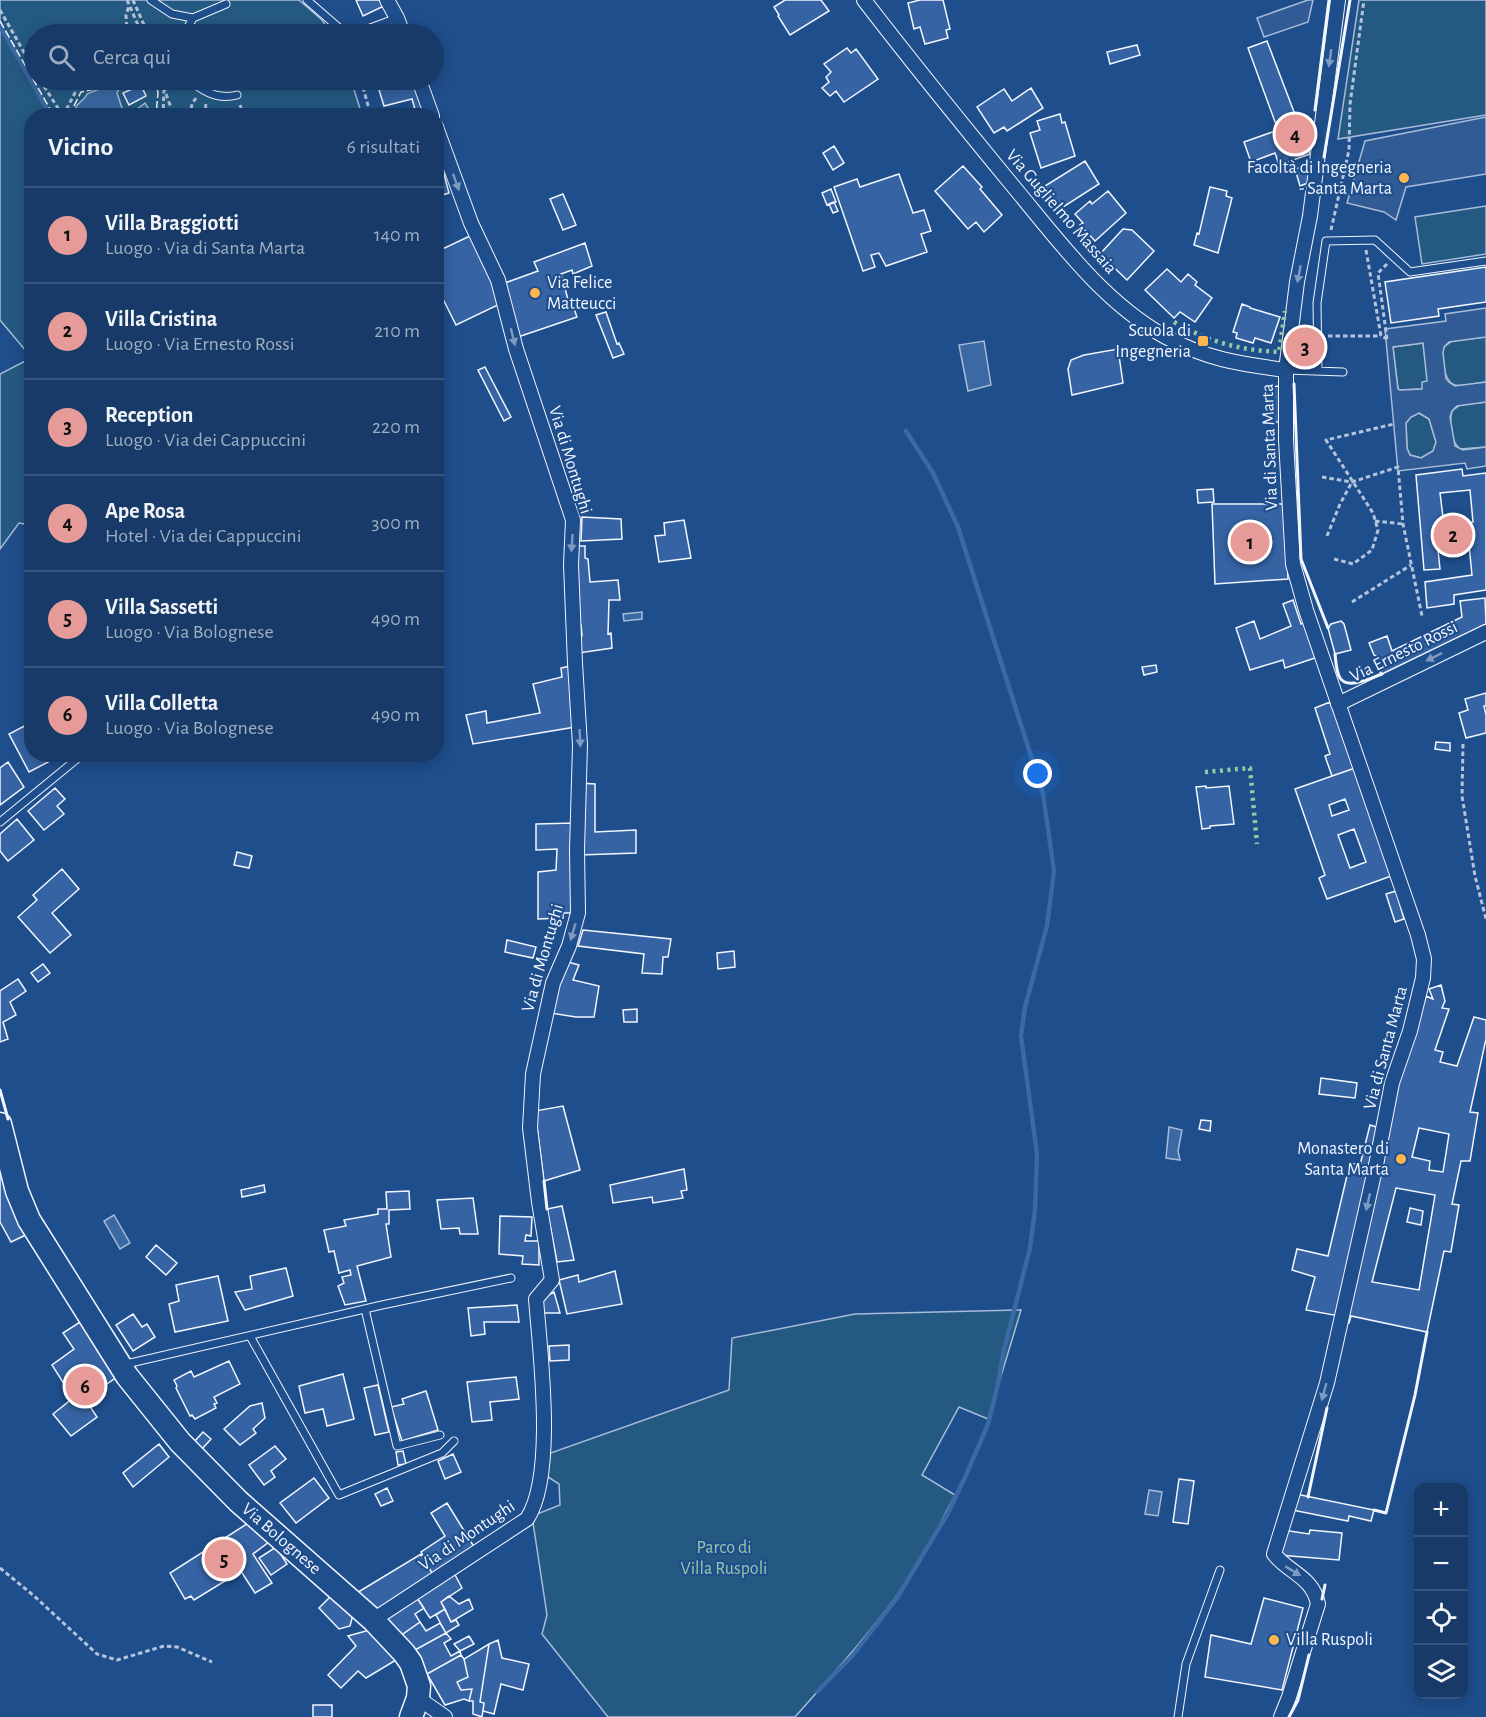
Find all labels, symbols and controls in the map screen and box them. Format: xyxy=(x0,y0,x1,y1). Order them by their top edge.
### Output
search box xyxy=(24,24,444,90)
icon: search xyxy=(45,41,78,74)
text: Cerca qui xyxy=(93,46,171,68)
one-way arrow xyxy=(1326,49,1335,68)
pin: 4 xyxy=(1276,112,1314,156)
text: Vicino xyxy=(48,134,113,160)
text: 6 risultati xyxy=(347,137,420,157)
street label: Via Guglielmo Massaia xyxy=(1002,146,1120,278)
place label: Facoltà di Ingegneria - Santa Marta xyxy=(1247,159,1392,198)
marker: Facoltà di Ingegneria - Santa Marta xyxy=(1397,171,1411,185)
one-way arrow xyxy=(452,173,462,191)
text: Villa Braggiotti xyxy=(105,212,239,234)
text: 1 xyxy=(64,225,71,245)
text: 140 m xyxy=(374,225,420,245)
text: Luogo · Via di Santa Marta xyxy=(105,238,305,258)
one-way arrow xyxy=(1294,265,1303,284)
place label: Via Felice Matteucci xyxy=(547,274,616,313)
marker: Via Felice Matteucci xyxy=(528,286,542,300)
text: Villa Cristina xyxy=(105,308,217,330)
text: 2 xyxy=(63,321,72,341)
text: 210 m xyxy=(374,321,420,341)
place label: Scuola di Ingegneria xyxy=(1115,322,1191,361)
pin: 3 xyxy=(1286,324,1324,370)
one-way arrow xyxy=(509,328,519,346)
text: Luogo · Via Ernesto Rossi xyxy=(105,334,295,354)
marker: Scuola di Ingegneria xyxy=(1196,334,1210,348)
street label: Via di Santa Marta xyxy=(1259,383,1281,511)
text: Reception xyxy=(105,404,193,426)
street label: Via di Montughi xyxy=(545,404,595,516)
text: 3 xyxy=(63,417,72,437)
text: 220 m xyxy=(372,417,420,437)
text: Luogo · Via dei Cappuccini xyxy=(105,430,306,450)
text: Ape Rosa xyxy=(105,500,185,522)
pin: 2 xyxy=(1434,512,1472,558)
text: 4 xyxy=(62,513,73,533)
text: 300 m xyxy=(371,513,420,533)
pin: 1 xyxy=(1230,520,1270,564)
text: Hotel · Via dei Cappuccini xyxy=(105,526,302,546)
one-way arrow xyxy=(567,534,577,553)
text: Villa Sassetti xyxy=(105,596,218,618)
text: 5 xyxy=(63,609,72,629)
text: 490 m xyxy=(371,609,420,629)
street label: Via Ernesto Rossi xyxy=(1347,618,1461,686)
text: Luogo · Via Bolognese xyxy=(105,622,274,642)
one-way arrow xyxy=(1425,653,1442,662)
text: Villa Colletta xyxy=(105,692,218,714)
text: 6 xyxy=(63,705,72,725)
text: 490 m xyxy=(371,705,420,725)
text: Luogo · Via Bolognese xyxy=(105,718,274,738)
one-way arrow xyxy=(575,729,584,748)
your location xyxy=(1023,759,1052,788)
street label: Via di Montughi xyxy=(519,902,567,1014)
one-way arrow xyxy=(568,923,577,941)
street label: Via di Santa Marta xyxy=(1361,984,1411,1112)
place label: Monastero di Santa Marta xyxy=(1297,1140,1389,1179)
marker: Monastero di Santa Marta xyxy=(1394,1152,1408,1166)
one-way arrow xyxy=(1363,1192,1372,1211)
pin: 6 xyxy=(66,1364,104,1408)
one-way arrow xyxy=(1319,1383,1329,1401)
map controls xyxy=(1414,1483,1468,1699)
button: + xyxy=(1414,1483,1468,1537)
street label: Via di Montughi xyxy=(416,1497,518,1575)
street label: Via Bolognese xyxy=(238,1500,324,1578)
pin: 5 xyxy=(204,1536,244,1582)
button: − xyxy=(1414,1537,1468,1591)
park label: Parco di Villa Ruspoli xyxy=(681,1539,767,1578)
one-way arrow xyxy=(1285,1565,1301,1576)
button: locate xyxy=(1414,1591,1468,1645)
place label: Villa Ruspoli xyxy=(1286,1631,1373,1649)
marker: Villa Ruspoli xyxy=(1267,1633,1281,1647)
button: layers xyxy=(1414,1645,1468,1699)

